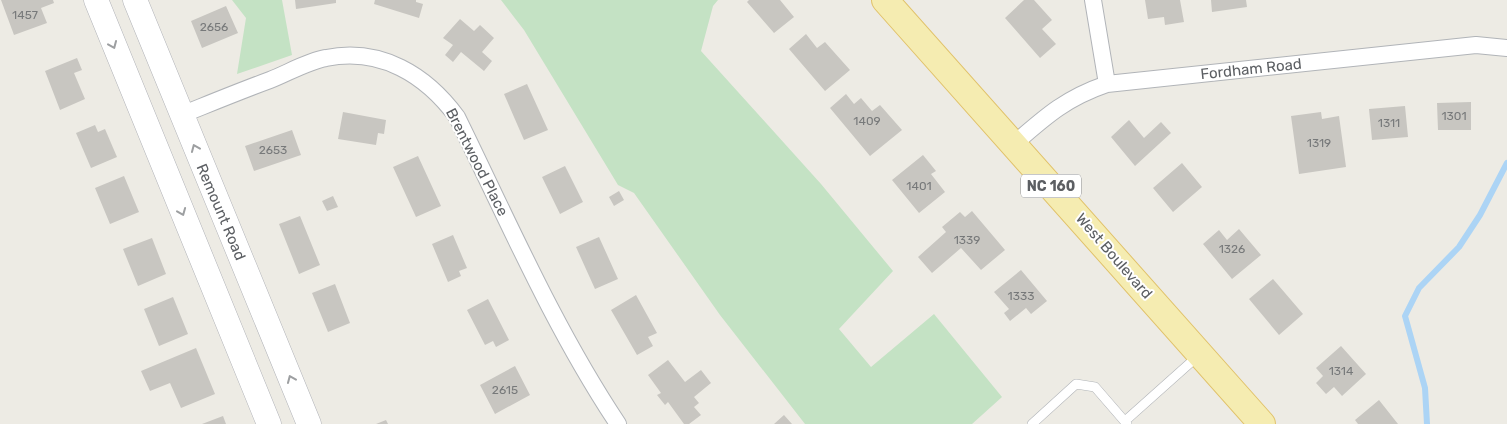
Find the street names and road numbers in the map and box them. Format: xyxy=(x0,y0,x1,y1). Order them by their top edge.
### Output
street label: Fordham Road xyxy=(1200,55,1302,83)
street label: Brentwood Place xyxy=(442,105,512,219)
street label: Remount Road xyxy=(193,161,249,263)
road number: NC 160 xyxy=(1021,175,1081,198)
street label: West Boulevard xyxy=(1072,210,1156,302)

